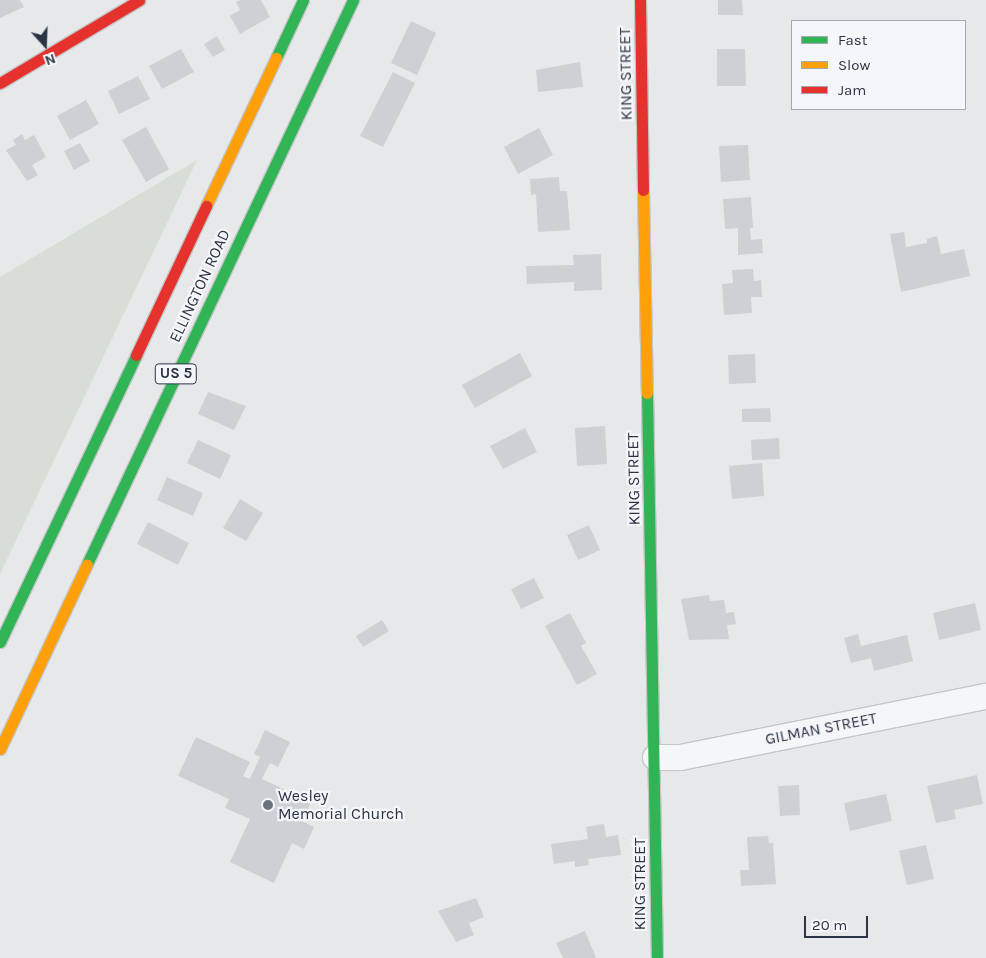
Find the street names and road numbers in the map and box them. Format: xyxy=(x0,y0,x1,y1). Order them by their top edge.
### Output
street label: KING STREET xyxy=(616,27,636,121)
street label: ELLINGTON ROAD xyxy=(165,226,235,346)
road number: US 5 xyxy=(155,362,197,386)
street label: KING STREET xyxy=(624,432,644,526)
street label: GILMAN STREET xyxy=(764,709,878,749)
street label: KING STREET xyxy=(630,838,650,930)

